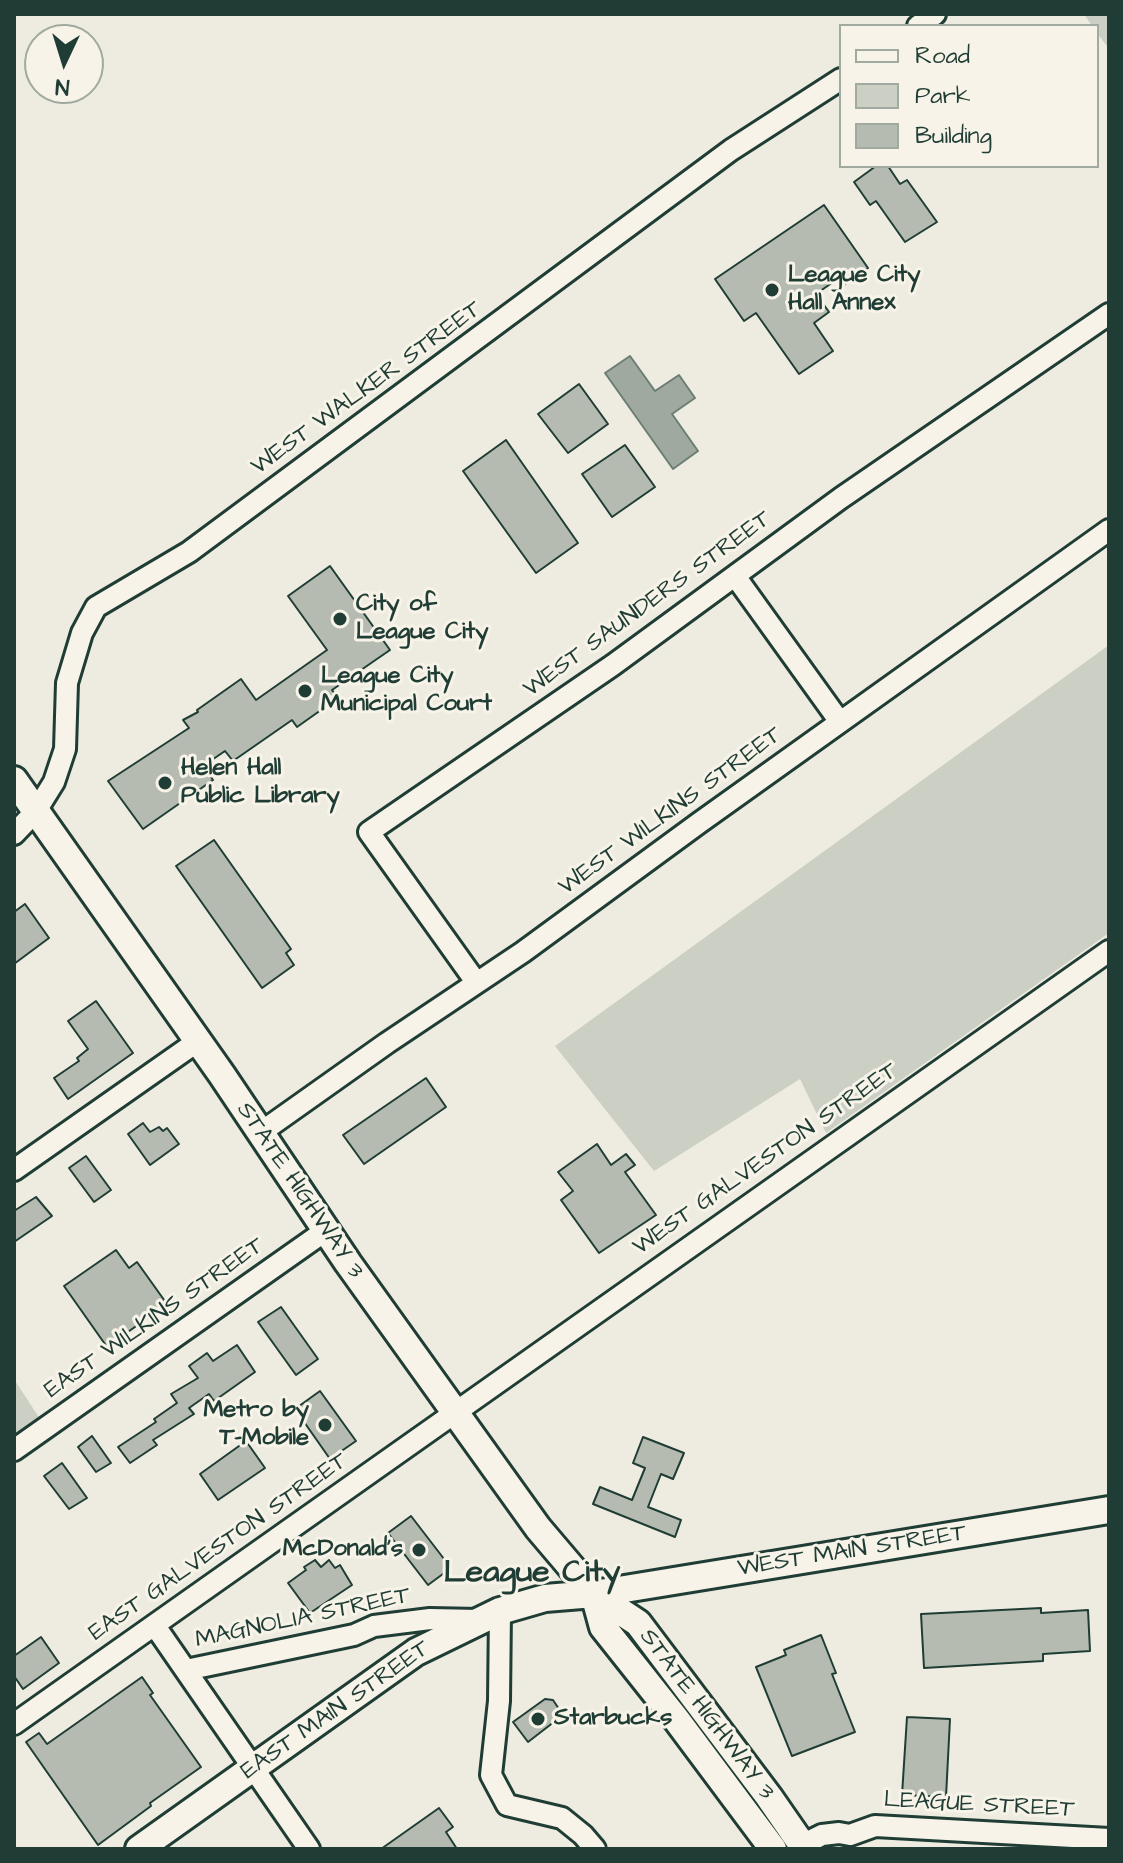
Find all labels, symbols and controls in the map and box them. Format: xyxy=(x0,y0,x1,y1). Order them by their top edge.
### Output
north arrow xyxy=(24,24,104,104)
legend xyxy=(839,24,1099,168)
text: Road xyxy=(915,39,970,73)
text: N xyxy=(54,71,70,102)
text: Park xyxy=(915,79,971,113)
text: Building xyxy=(915,119,992,153)
place label: League City Hall Annex xyxy=(788,262,920,318)
marker: League City Hall Annex xyxy=(763,281,781,299)
street label: WEST WALKER STREET xyxy=(246,296,488,482)
street label: WEST SAUNDERS STREET xyxy=(519,506,777,704)
place label: City of League City xyxy=(356,591,488,647)
marker: City of League City xyxy=(331,610,349,628)
place label: League City Municipal Court xyxy=(321,663,492,719)
marker: League City Municipal Court xyxy=(296,682,314,700)
street label: WEST WILKINS STREET xyxy=(554,721,788,903)
place label: Helen Hall Public Library xyxy=(181,755,340,811)
marker: Helen Hall Public Library xyxy=(156,774,174,792)
street label: WEST GALVESTON STREET xyxy=(628,1057,904,1263)
street label: STATE HIGHWAY 3 xyxy=(229,1097,369,1285)
street label: EAST WILKINS STREET xyxy=(40,1232,270,1406)
place label: Metro by T-Mobile xyxy=(203,1397,309,1453)
marker: Metro by T-Mobile xyxy=(316,1416,334,1434)
street label: EAST GALVESTON STREET xyxy=(84,1447,354,1649)
street label: WEST MAIN STREET xyxy=(736,1520,968,1584)
place label: McDonald's xyxy=(283,1536,403,1564)
marker: McDonald's xyxy=(410,1541,428,1559)
district label: League City xyxy=(444,1555,620,1593)
street label: MAGNOLIA STREET xyxy=(193,1582,413,1656)
street label: STATE HIGHWAY 3 xyxy=(632,1624,780,1806)
street label: EAST MAIN STREET xyxy=(236,1635,436,1787)
place label: Starbucks xyxy=(554,1705,672,1733)
marker: Starbucks xyxy=(529,1710,547,1728)
street label: LEAGUE STREET xyxy=(883,1787,1075,1825)

